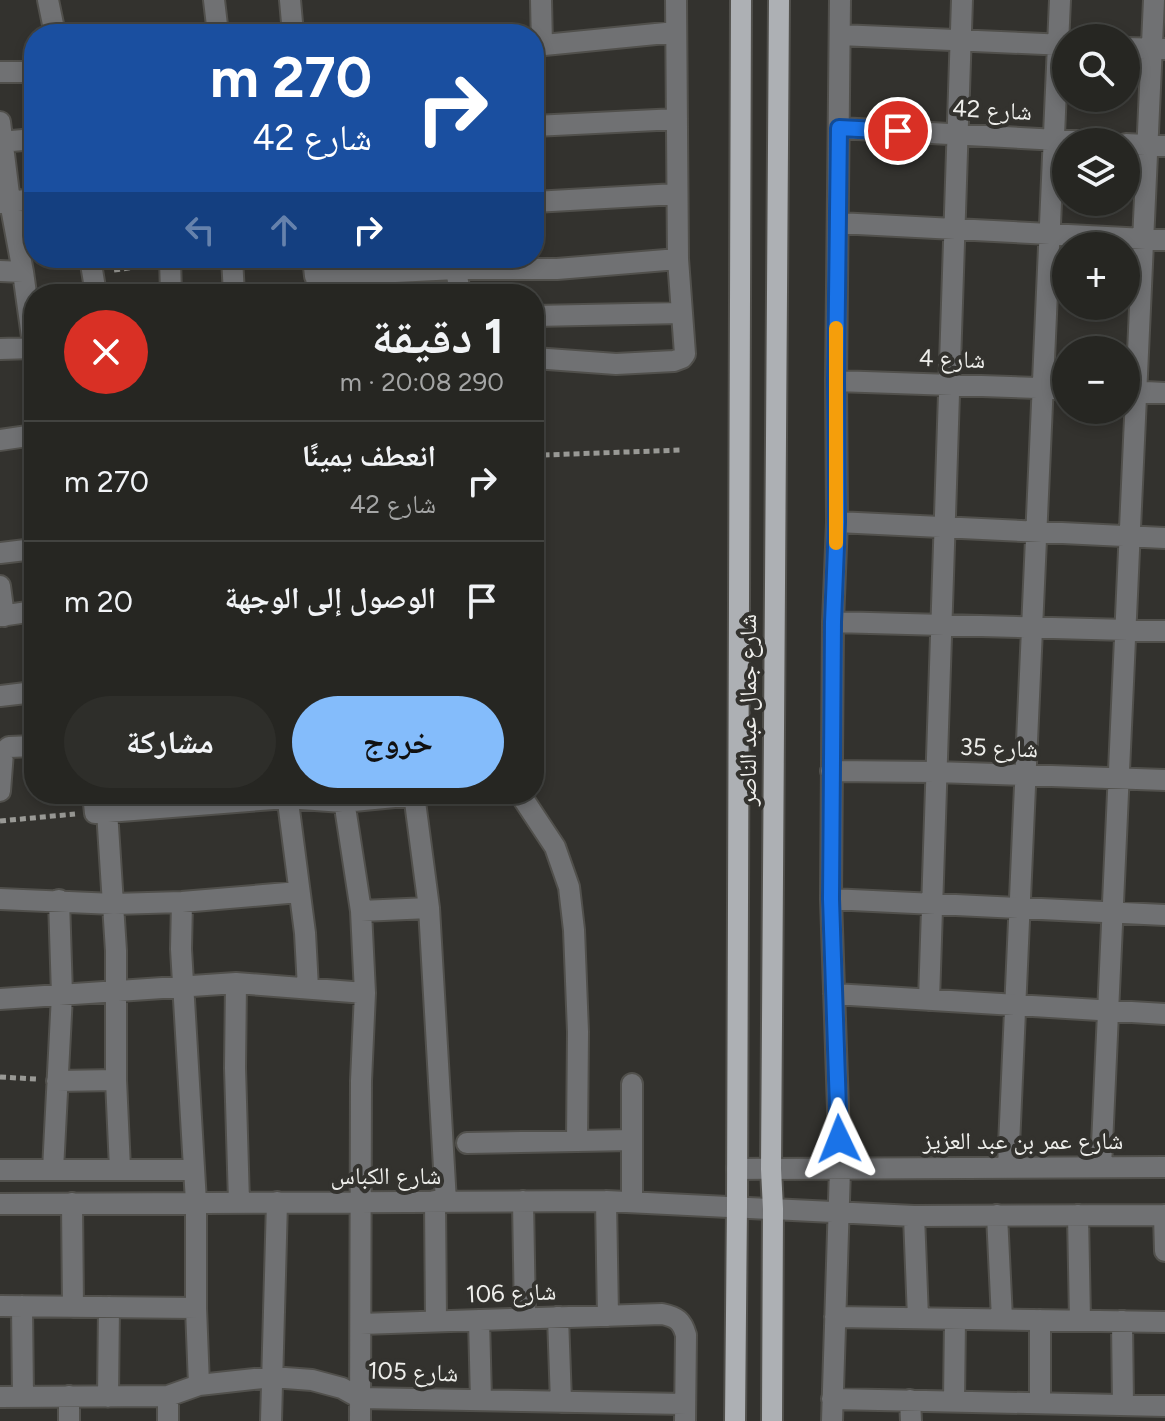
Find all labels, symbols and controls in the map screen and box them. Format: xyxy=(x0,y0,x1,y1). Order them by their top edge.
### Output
map controls xyxy=(1052,24,1140,424)
button: search xyxy=(1052,24,1140,112)
text: 270 m xyxy=(210,44,372,111)
icon: right xyxy=(400,56,504,160)
street label: شارع 42 xyxy=(951,93,1033,127)
pin xyxy=(864,97,932,165)
icon: arrive xyxy=(876,109,920,153)
text: شارع 42 xyxy=(252,116,372,159)
button: layers xyxy=(1052,128,1140,216)
icon: left xyxy=(178,208,222,252)
icon: ahead xyxy=(262,208,306,252)
icon: right xyxy=(346,208,390,252)
button: + xyxy=(1052,232,1140,320)
text: 1 دقيقة xyxy=(372,307,504,365)
button: close xyxy=(64,310,148,394)
button: − xyxy=(1052,336,1140,424)
street label: شارع 4 xyxy=(918,343,986,375)
text: 290 m · 20:08 xyxy=(340,366,504,398)
text: انعطف يمينًا xyxy=(302,437,436,474)
icon: right xyxy=(460,459,504,503)
text: 270 m xyxy=(64,463,149,500)
text: شارع 42 xyxy=(349,488,436,520)
text: الوصول إلى الوجهة xyxy=(224,579,436,616)
icon: arrive xyxy=(460,579,504,623)
text: 20 m xyxy=(64,583,133,620)
street label: شارع جمال عبد الناصر xyxy=(733,614,763,807)
button: مشاركة xyxy=(64,696,276,788)
button: خروج xyxy=(292,696,504,788)
street label: شارع 35 xyxy=(959,732,1039,764)
position arrow xyxy=(797,1097,881,1181)
street label: شارع عمر بن عبد العزيز xyxy=(922,1126,1123,1156)
street label: شارع الكباس xyxy=(331,1161,441,1191)
street label: شارع 106 xyxy=(465,1276,557,1310)
street label: شارع 105 xyxy=(367,1355,459,1389)

